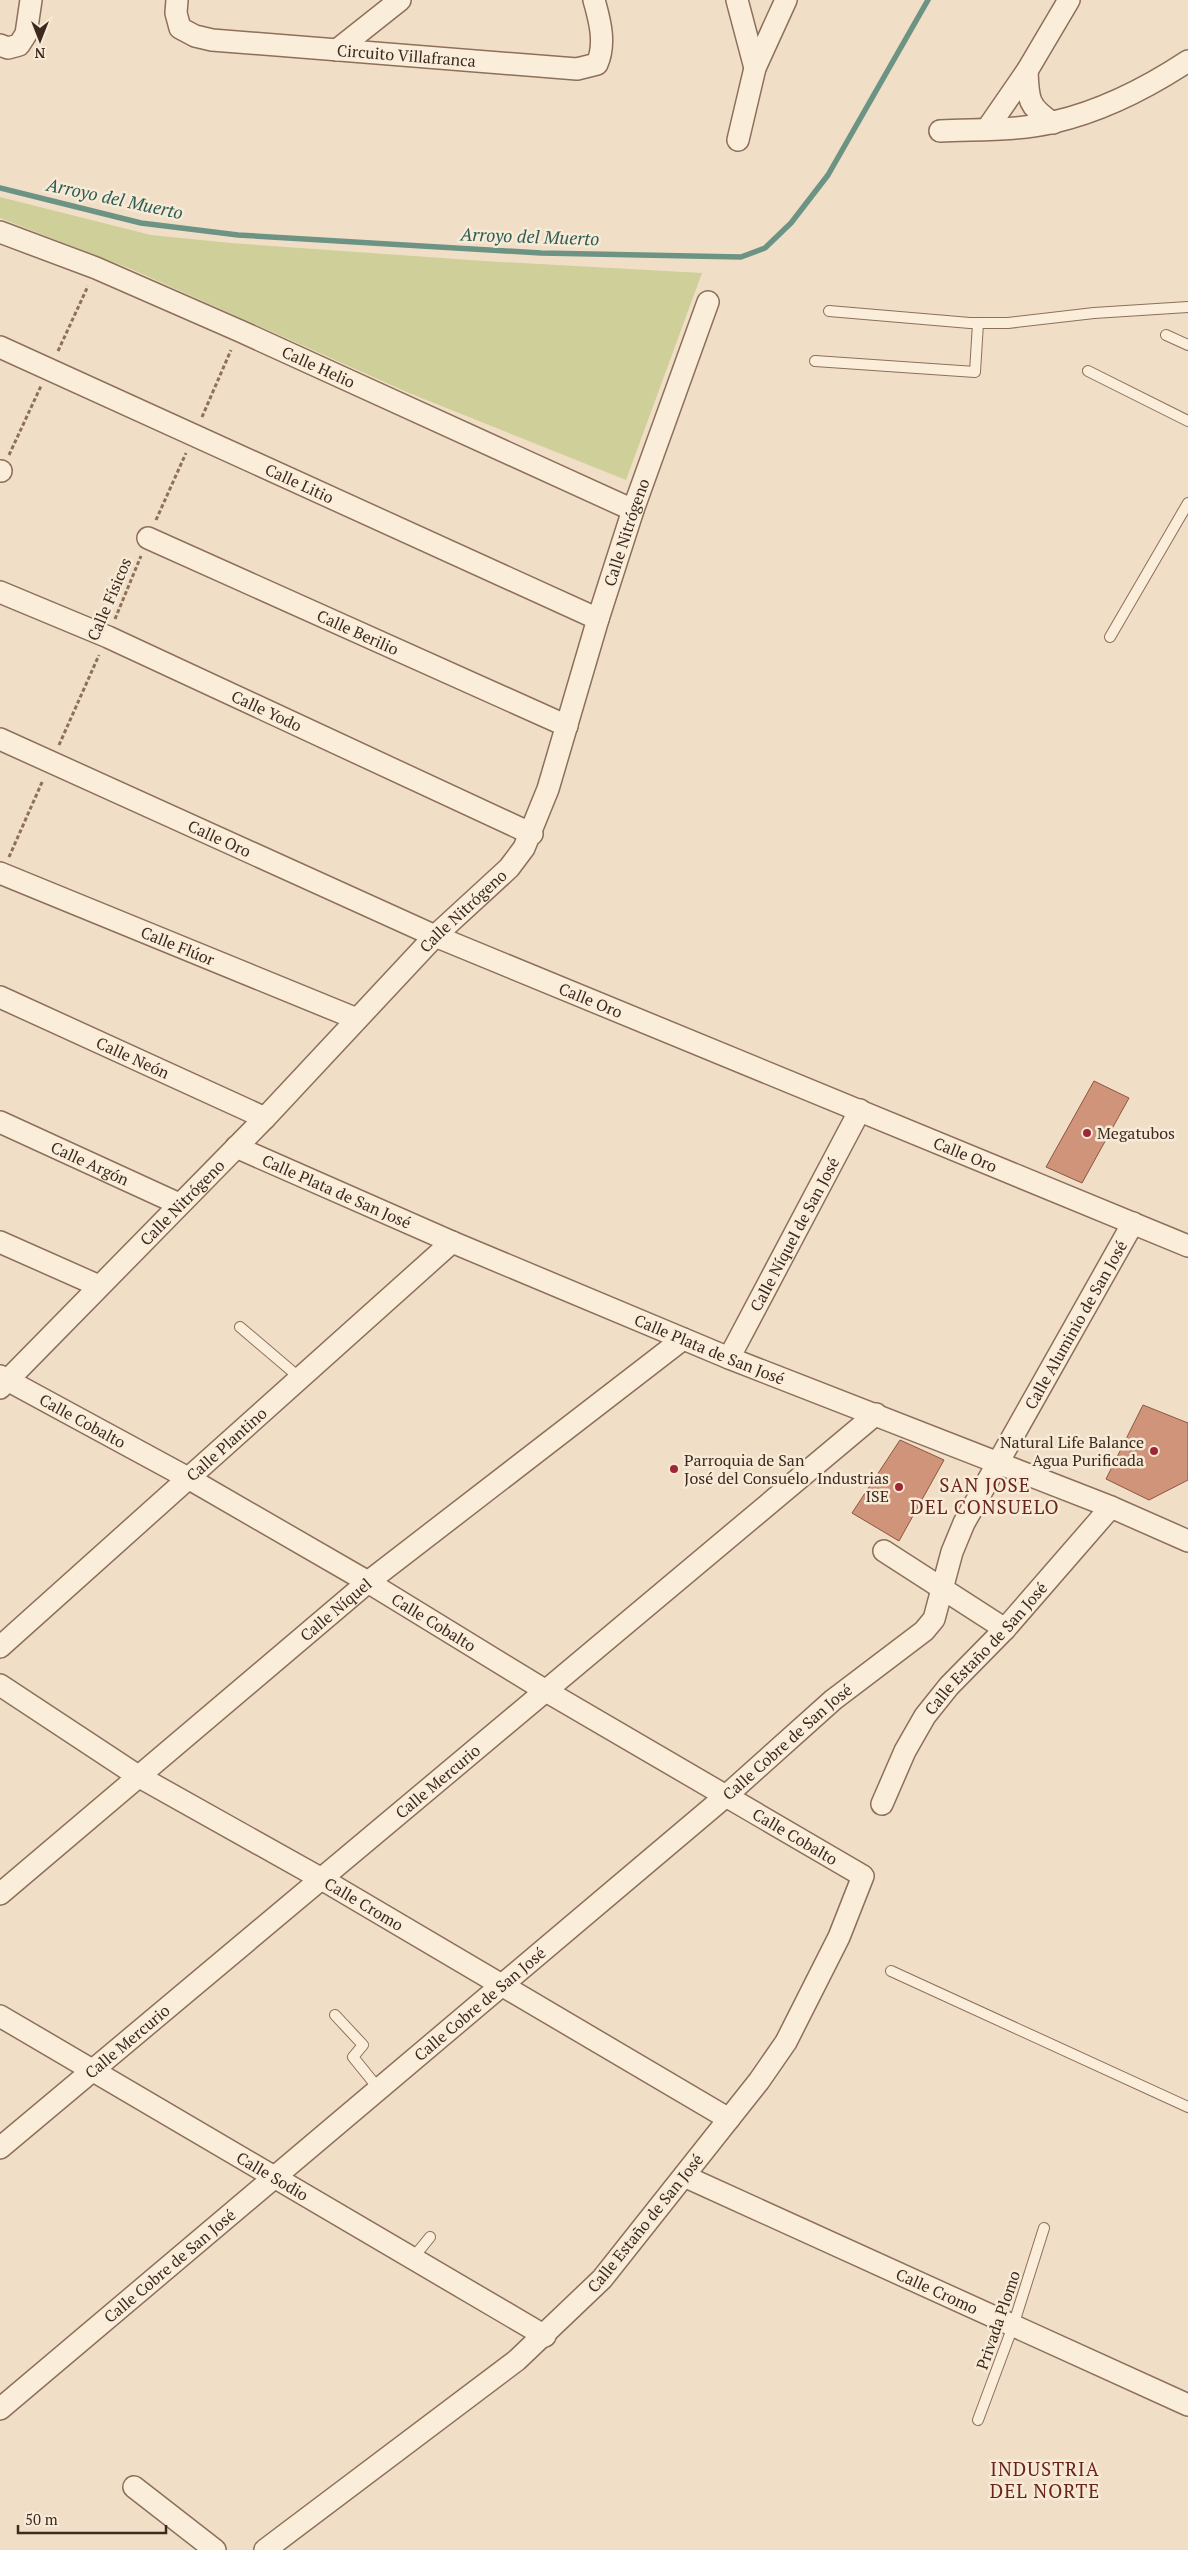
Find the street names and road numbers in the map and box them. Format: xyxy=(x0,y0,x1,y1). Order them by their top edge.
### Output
street label: Circuito Villafranca xyxy=(336,39,477,72)
street label: Calle Helio xyxy=(278,341,359,393)
street label: Calle Litio xyxy=(262,458,338,508)
street label: Calle Nitrógeno xyxy=(598,475,655,589)
street label: Calle Físicos xyxy=(82,554,136,644)
street label: Calle Berilio xyxy=(313,604,402,660)
street label: Calle Yodo xyxy=(228,685,306,737)
street label: Calle Oro xyxy=(185,815,255,862)
street label: Calle Nitrógeno xyxy=(414,864,512,957)
street label: Calle Flúor xyxy=(138,921,219,971)
street label: Calle Oro xyxy=(556,977,626,1023)
street label: Calle Neón xyxy=(93,1031,173,1084)
street label: Calle Oro xyxy=(930,1131,1001,1177)
street label: Calle Argón xyxy=(47,1136,133,1191)
street label: Calle Plata de San José xyxy=(259,1149,415,1234)
street label: Calle Níquel de San José xyxy=(745,1153,844,1315)
street label: Calle Nitrógeno xyxy=(135,1155,229,1250)
street label: Calle Aluminio de San José xyxy=(1019,1236,1132,1413)
street label: Calle Plata de San José xyxy=(631,1309,788,1390)
street label: Calle Cobalto xyxy=(36,1388,130,1453)
street label: Calle Plantino xyxy=(181,1402,272,1486)
street label: Calle Níquel xyxy=(295,1573,376,1646)
street label: Calle Estaño de San José xyxy=(919,1577,1052,1719)
street label: Calle Cobalto xyxy=(388,1588,480,1657)
street label: Calle Cobre de San José xyxy=(718,1679,856,1805)
street label: Calle Mercurio xyxy=(391,1739,485,1823)
street label: Calle Cobalto xyxy=(748,1803,842,1870)
street label: Calle Cromo xyxy=(320,1872,408,1936)
street label: Calle Cobre de San José xyxy=(409,1942,550,2066)
street label: Calle Mercurio xyxy=(80,1999,175,2083)
street label: Calle Sodio xyxy=(232,2146,313,2206)
street label: Calle Estaño de San José xyxy=(582,2149,708,2297)
street label: Calle Cobre de San José xyxy=(99,2204,240,2328)
street label: Calle Cromo xyxy=(892,2263,982,2319)
street label: Privada Plomo xyxy=(971,2267,1025,2372)

